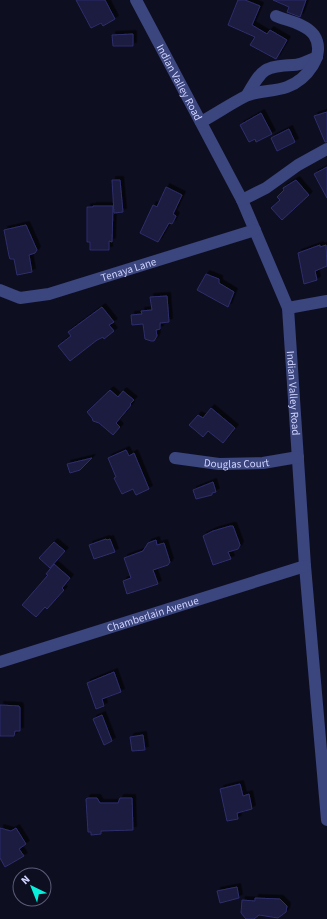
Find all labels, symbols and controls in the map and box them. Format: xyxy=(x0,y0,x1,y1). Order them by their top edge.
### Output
street label: Indian Valley Road xyxy=(153,42,206,123)
street label: Tenaya Lane xyxy=(99,254,159,285)
street label: Indian Valley Road xyxy=(283,350,303,436)
street label: Douglas Court xyxy=(203,455,271,472)
street label: Chamberlain Avenue xyxy=(105,593,201,636)
north arrow xyxy=(12,867,52,907)
text: N xyxy=(18,872,33,888)

